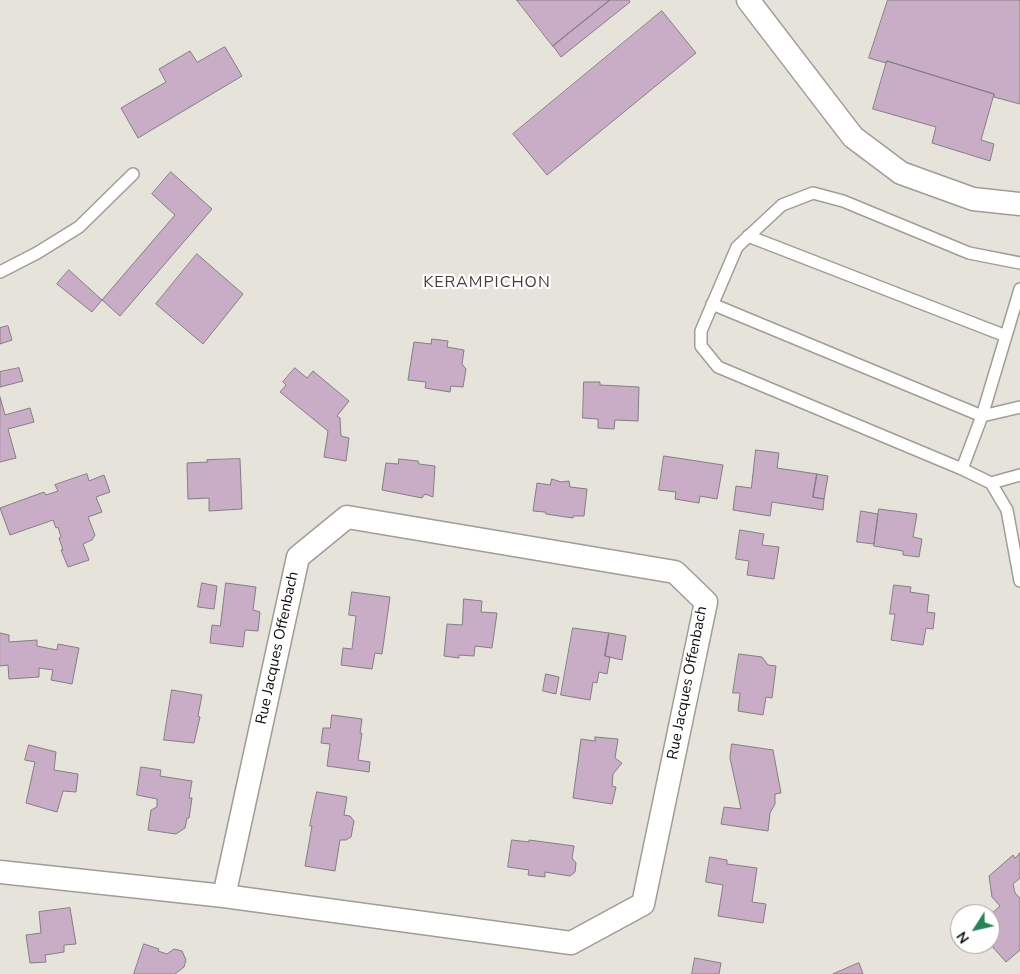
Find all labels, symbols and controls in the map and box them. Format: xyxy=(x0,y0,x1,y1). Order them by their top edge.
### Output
district label: KERAMPICHON xyxy=(422,273,552,293)
street label: Rue Jacques Offenbach xyxy=(253,570,303,726)
street label: Rue Jacques Offenbach xyxy=(664,605,712,761)
north arrow xyxy=(950,904,1000,954)
text: N xyxy=(952,928,974,947)

